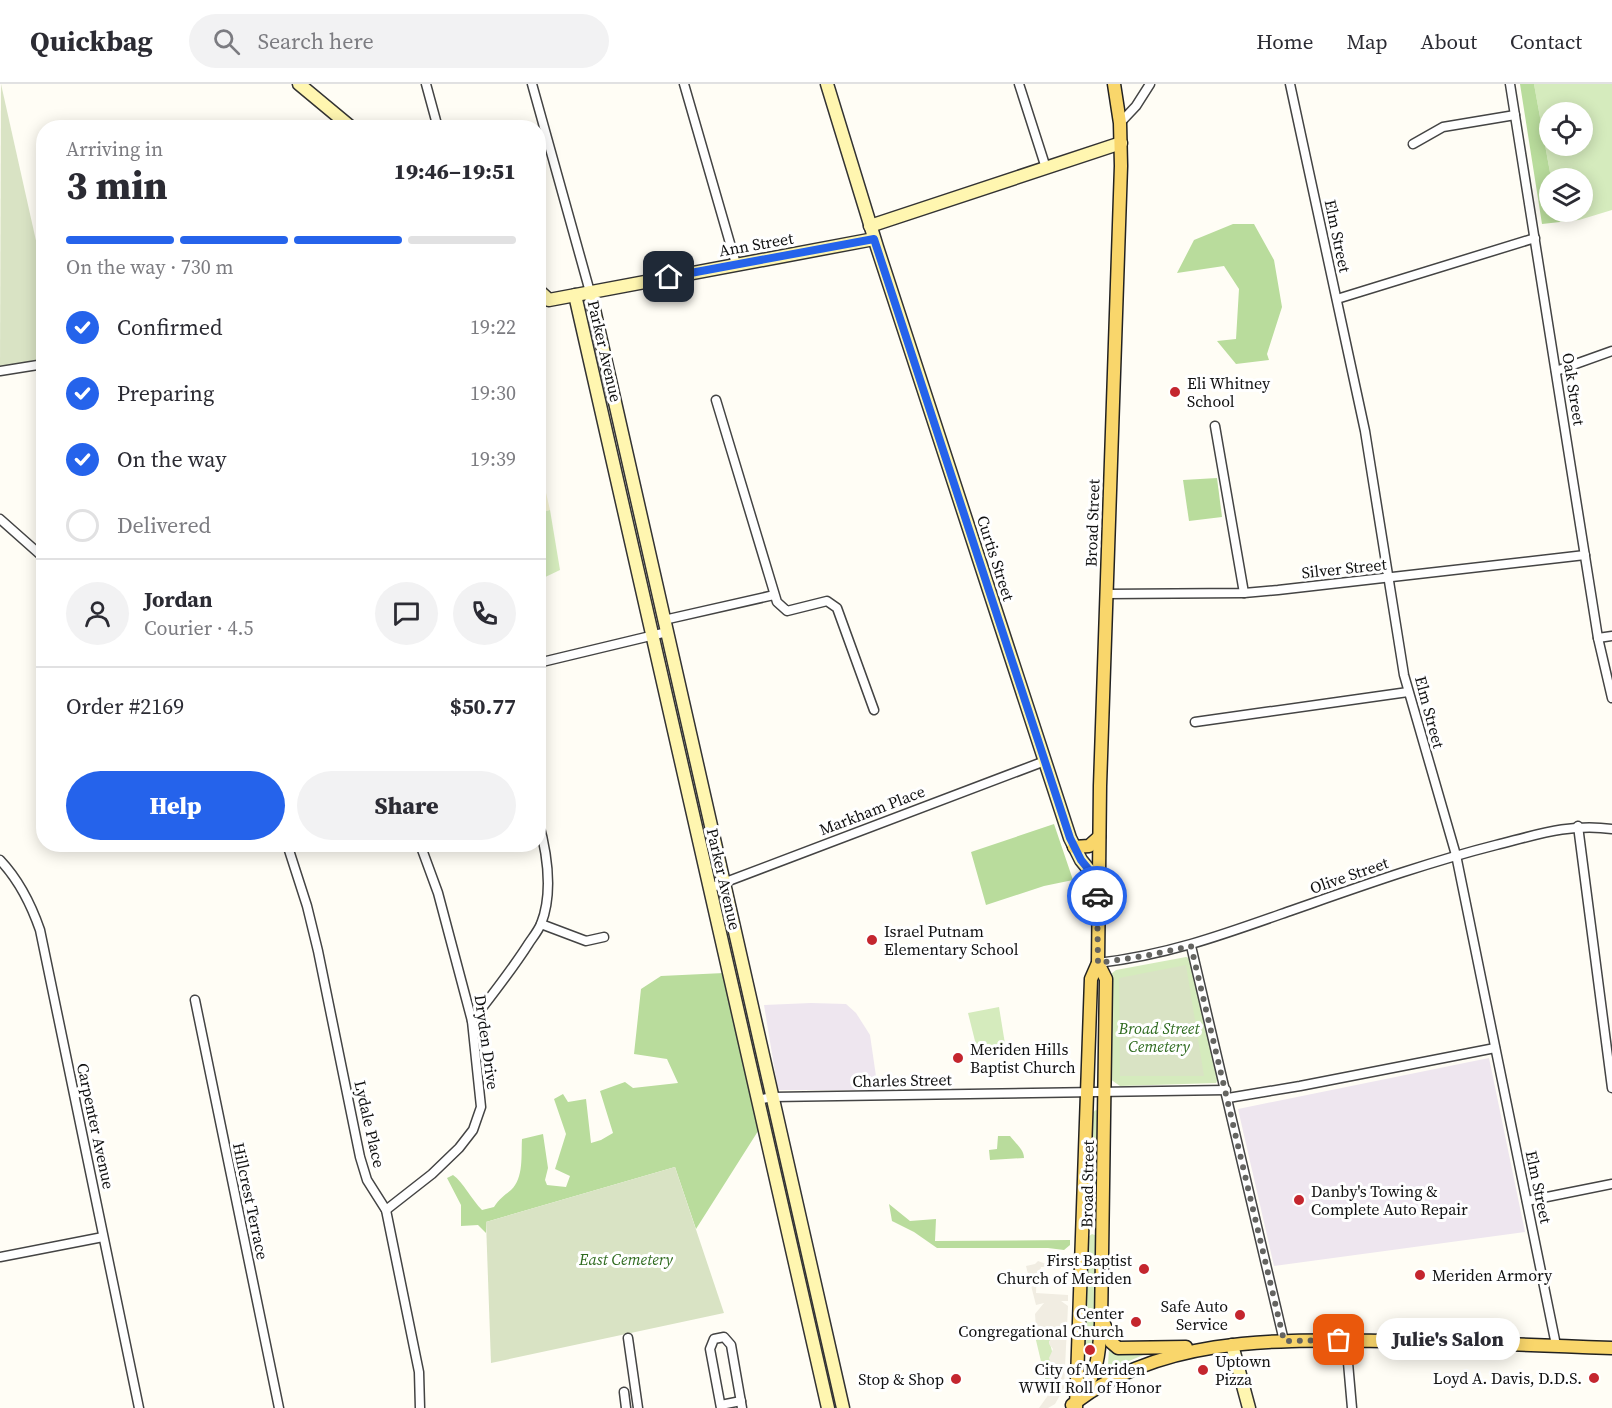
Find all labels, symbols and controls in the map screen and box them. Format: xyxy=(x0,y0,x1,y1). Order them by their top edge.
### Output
search box xyxy=(189,14,609,68)
text: Quickbag xyxy=(30,22,153,60)
icon: search xyxy=(210,25,243,58)
text: Search here xyxy=(258,26,374,56)
text: Home xyxy=(1256,27,1314,56)
text: Map xyxy=(1347,27,1388,56)
text: About xyxy=(1421,27,1477,56)
text: Contact xyxy=(1510,27,1582,56)
map controls xyxy=(1539,102,1593,222)
button: locate xyxy=(1539,102,1593,156)
text: Arriving in xyxy=(66,135,163,163)
text: 19:46–19:51 xyxy=(394,156,516,186)
text: 3 min xyxy=(66,159,168,212)
button: layers xyxy=(1539,168,1593,222)
street label: Elm Street xyxy=(1320,198,1357,275)
street label: Ann Street xyxy=(717,227,796,261)
pin xyxy=(643,251,694,302)
text: On the way · 730 m xyxy=(66,253,233,281)
icon: home xyxy=(652,260,685,293)
street label: Parker Avenue xyxy=(583,298,627,404)
icon: check xyxy=(66,311,99,344)
text: Confirmed xyxy=(117,312,222,342)
text: 19:22 xyxy=(470,313,516,341)
street label: Oak Street xyxy=(1557,351,1591,428)
place label: Eli Whitney School xyxy=(1187,372,1271,412)
icon: check xyxy=(66,377,99,410)
text: Preparing xyxy=(117,378,214,408)
text: 19:30 xyxy=(470,379,516,407)
marker: Eli Whitney School xyxy=(1168,385,1182,399)
icon: check xyxy=(66,443,99,476)
text: On the way xyxy=(117,444,226,474)
text: 19:39 xyxy=(470,445,516,473)
street label: Broad Street xyxy=(1079,478,1105,567)
text: Delivered xyxy=(117,510,211,540)
street label: Curtis Street xyxy=(972,513,1020,604)
street label: Silver Street xyxy=(1300,553,1388,583)
button: person xyxy=(66,582,129,645)
button: chat xyxy=(375,582,438,645)
button: phone xyxy=(453,582,516,645)
text: Jordan xyxy=(144,584,212,614)
text: Courier · 4.5 xyxy=(144,614,253,642)
street label: Elm Street xyxy=(1410,673,1450,751)
text: Order #2169 xyxy=(66,691,184,721)
text: $50.77 xyxy=(450,691,516,721)
button: Help xyxy=(66,771,285,840)
button: Share xyxy=(297,771,516,840)
street label: Markham Place xyxy=(816,780,928,840)
street label: Parker Avenue xyxy=(702,826,746,932)
street label: Olive Street xyxy=(1307,851,1392,899)
courier xyxy=(1067,866,1127,926)
icon: car xyxy=(1081,880,1114,913)
place label: Israel Putnam Elementary School xyxy=(884,920,1019,960)
marker: Israel Putnam Elementary School xyxy=(865,933,879,947)
street label: Dryden Drive xyxy=(469,993,505,1091)
park label: Broad Street Cemetery xyxy=(1118,1017,1200,1057)
place label: Meriden Hills Baptist Church xyxy=(970,1038,1076,1078)
marker: Meriden Hills Baptist Church xyxy=(951,1051,965,1065)
street label: Carpenter Avenue xyxy=(72,1061,120,1191)
street label: Charles Street xyxy=(852,1068,953,1092)
street label: Lydale Place xyxy=(349,1078,391,1170)
street label: Broad Street xyxy=(1075,1139,1099,1228)
street label: Hillcrest Terrace xyxy=(228,1140,274,1262)
street label: Elm Street xyxy=(1521,1149,1558,1226)
place label: Danby's Towing & Complete Auto Repair xyxy=(1311,1180,1468,1220)
marker: Danby's Towing & Complete Auto Repair xyxy=(1292,1193,1306,1207)
park label: East Cemetery xyxy=(578,1248,673,1270)
place label: First Baptist Church of Meriden xyxy=(997,1249,1133,1289)
marker: First Baptist Church of Meriden xyxy=(1137,1262,1151,1276)
place label: Meriden Armory xyxy=(1432,1264,1553,1286)
marker: Meriden Armory xyxy=(1413,1268,1427,1282)
place label: Safe Auto Service xyxy=(1161,1295,1228,1335)
place label: Center Congregational Church xyxy=(958,1302,1124,1342)
marker: Safe Auto Service xyxy=(1233,1308,1247,1322)
pin xyxy=(1313,1314,1364,1365)
marker: Center Congregational Church xyxy=(1129,1315,1143,1329)
callout: Julie's Salon xyxy=(1375,1319,1519,1361)
icon: bag xyxy=(1322,1323,1355,1356)
text: Julie's Salon xyxy=(1392,1325,1504,1353)
marker: City of Meriden WWII Roll of Honor xyxy=(1083,1343,1097,1357)
place label: Uptown Pizza xyxy=(1215,1350,1271,1390)
place label: City of Meriden WWII Roll of Honor xyxy=(1018,1358,1162,1398)
marker: Uptown Pizza xyxy=(1196,1363,1210,1377)
place label: Loyd A. Davis, D.D.S. xyxy=(1433,1367,1582,1389)
place label: Stop & Shop xyxy=(858,1368,944,1390)
marker: Loyd A. Davis, D.D.S. xyxy=(1587,1371,1601,1385)
marker: Stop & Shop xyxy=(949,1372,963,1386)

